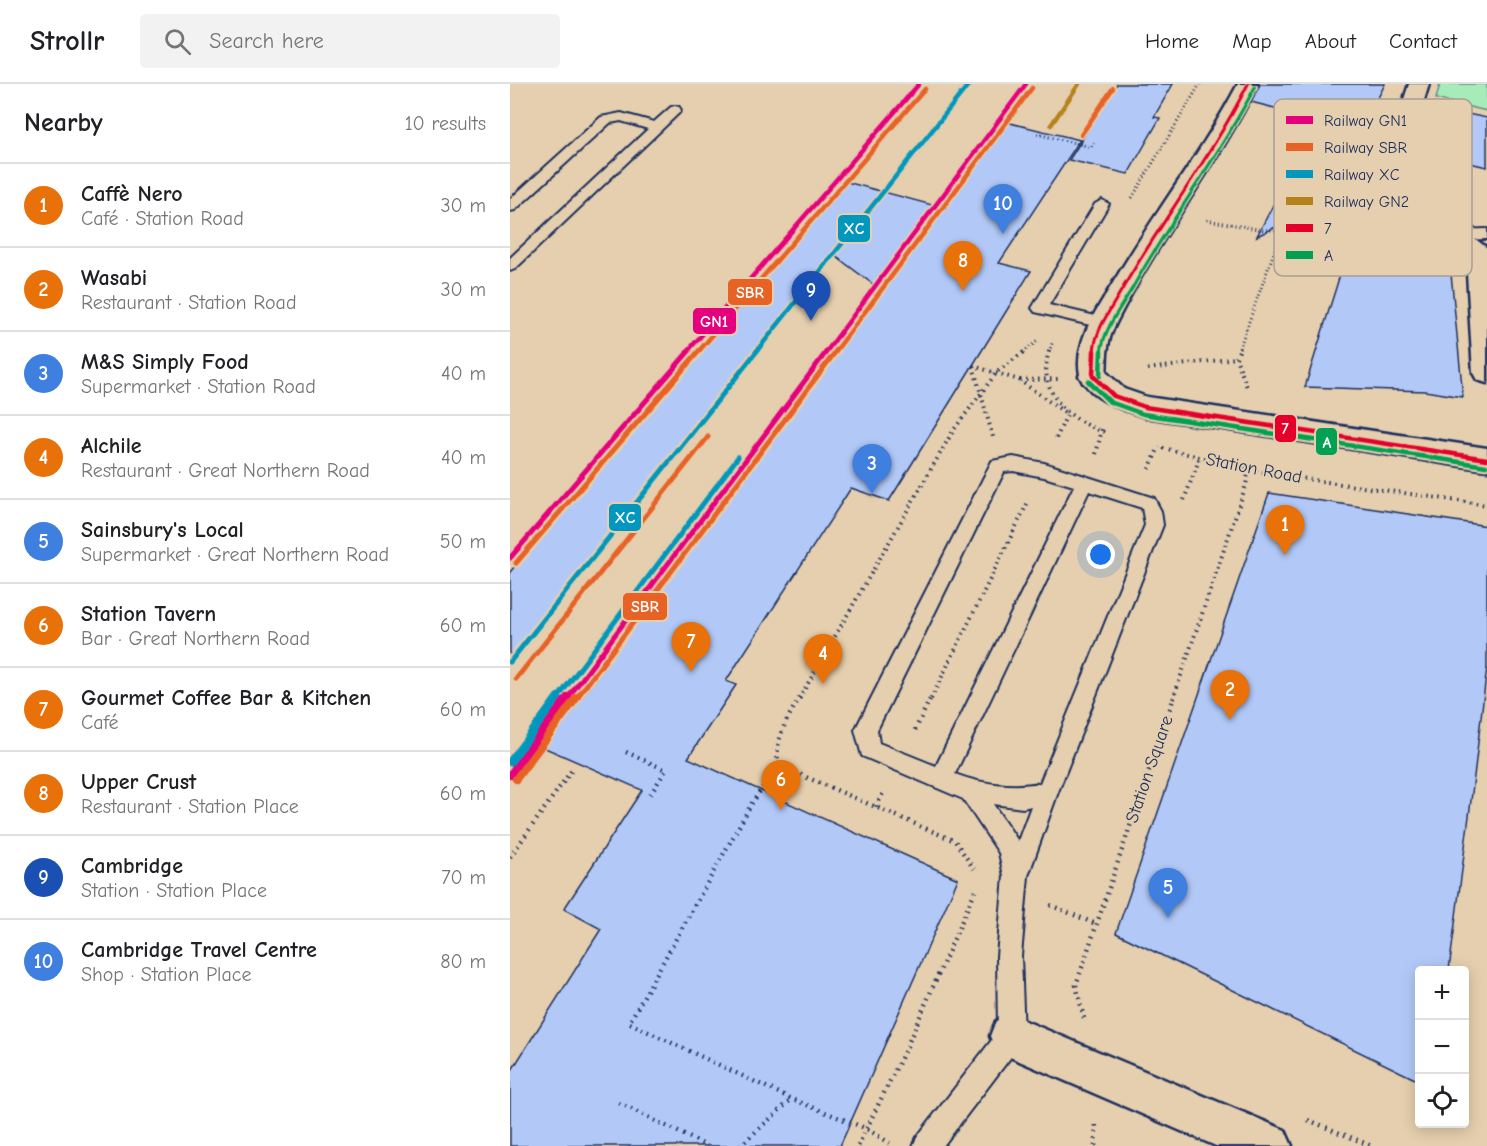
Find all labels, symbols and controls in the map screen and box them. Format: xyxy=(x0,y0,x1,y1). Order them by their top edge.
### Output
search box xyxy=(140,14,560,68)
text: Strollr xyxy=(30,25,104,57)
icon: search xyxy=(161,25,194,58)
text: Search here xyxy=(209,28,324,54)
text: Home xyxy=(1145,29,1199,53)
text: Map xyxy=(1232,29,1272,53)
text: About xyxy=(1305,29,1356,53)
text: Contact xyxy=(1389,29,1457,53)
legend xyxy=(1274,99,1472,276)
text: Nearby xyxy=(24,108,103,138)
text: 10 results xyxy=(405,112,486,135)
text: Railway GN1 xyxy=(1324,112,1407,130)
text: Railway SBR xyxy=(1324,139,1408,157)
text: Railway XC xyxy=(1324,166,1400,184)
text: Caffè Nero xyxy=(81,181,183,207)
pin: 10 xyxy=(984,184,1022,234)
text: Railway GN2 xyxy=(1324,193,1409,211)
text: 1 xyxy=(40,194,47,217)
text: 30 m xyxy=(440,194,486,217)
text: Café · Station Road xyxy=(81,207,244,230)
line badge: XC xyxy=(837,214,871,243)
text: XC xyxy=(844,220,865,238)
text: 7 xyxy=(1324,220,1332,238)
pin: 8 xyxy=(944,242,982,291)
text: A xyxy=(1324,247,1333,265)
text: Wasabi xyxy=(81,265,147,291)
pin: 9 xyxy=(792,272,830,321)
text: 2 xyxy=(39,278,48,301)
text: 30 m xyxy=(440,278,486,301)
line badge: SBR xyxy=(727,278,773,306)
text: SBR xyxy=(736,284,765,302)
text: Restaurant · Station Road xyxy=(81,291,297,314)
line badge: GN1 xyxy=(692,307,737,335)
text: GN1 xyxy=(700,313,728,331)
text: M&S Simply Food xyxy=(81,349,249,375)
text: 3 xyxy=(39,362,48,385)
text: 40 m xyxy=(441,362,486,385)
text: Supermarket · Station Road xyxy=(81,375,316,398)
line badge: 7 xyxy=(1274,414,1297,443)
text: 7 xyxy=(1281,420,1289,438)
line badge: A xyxy=(1315,427,1338,456)
text: Alchile xyxy=(81,433,142,459)
text: A xyxy=(1323,434,1332,452)
pin: 3 xyxy=(852,444,892,494)
text: 4 xyxy=(39,446,48,469)
text: 40 m xyxy=(441,446,486,469)
street label: Station Road xyxy=(1204,449,1304,488)
text: Restaurant · Great Northern Road xyxy=(81,459,370,482)
line badge: XC xyxy=(608,503,642,532)
pin: 1 xyxy=(1266,506,1304,555)
text: XC xyxy=(615,509,636,527)
text: Sainsbury's Local xyxy=(81,517,244,543)
text: 5 xyxy=(38,530,49,553)
text: 50 m xyxy=(440,530,486,553)
your location xyxy=(1086,540,1115,569)
text: Supermarket · Great Northern Road xyxy=(81,543,389,566)
line badge: SBR xyxy=(622,592,668,621)
text: SBR xyxy=(631,598,660,616)
text: Station Tavern xyxy=(81,601,216,627)
text: 6 xyxy=(38,614,49,637)
text: 60 m xyxy=(440,614,486,637)
pin: 7 xyxy=(672,622,711,672)
text: Bar · Great Northern Road xyxy=(81,627,310,650)
pin: 4 xyxy=(804,634,842,684)
pin: 2 xyxy=(1210,670,1250,720)
text: Gourmet Coffee Bar & Kitchen xyxy=(81,685,371,711)
text: 7 xyxy=(39,698,48,721)
text: 60 m xyxy=(440,698,486,721)
text: Café xyxy=(81,711,119,734)
street label: Station Square xyxy=(1121,713,1178,826)
pin: 6 xyxy=(762,760,800,810)
text: Upper Crust xyxy=(81,769,196,795)
text: 8 xyxy=(38,782,49,805)
text: 60 m xyxy=(440,782,486,805)
text: Restaurant · Station Place xyxy=(81,795,299,818)
text: Cambridge xyxy=(81,853,183,879)
text: 9 xyxy=(38,866,49,889)
text: 70 m xyxy=(441,866,486,889)
pin: 5 xyxy=(1148,868,1188,918)
text: Station · Station Place xyxy=(81,879,267,902)
text: Cambridge Travel Centre xyxy=(81,937,317,963)
text: 10 xyxy=(34,950,53,973)
text: 80 m xyxy=(440,950,486,973)
text: Shop · Station Place xyxy=(81,963,251,986)
map controls xyxy=(1415,966,1469,1128)
button: + xyxy=(1415,966,1469,1020)
button: − xyxy=(1415,1020,1469,1074)
button: locate xyxy=(1415,1074,1469,1128)

